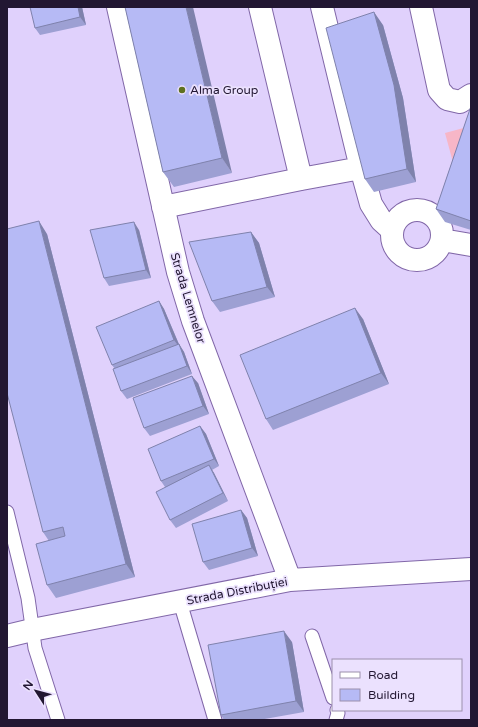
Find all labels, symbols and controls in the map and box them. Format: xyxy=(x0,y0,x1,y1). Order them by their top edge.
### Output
place label: Alma Group xyxy=(190,83,258,97)
marker: Alma Group xyxy=(177,85,187,95)
street label: Strada Lemnelor xyxy=(168,251,209,345)
street label: Strada Distribuției xyxy=(185,574,289,608)
legend xyxy=(332,659,462,711)
text: Road xyxy=(368,668,398,682)
north arrow xyxy=(16,671,56,711)
text: N xyxy=(20,678,36,693)
text: Building xyxy=(368,688,415,702)

